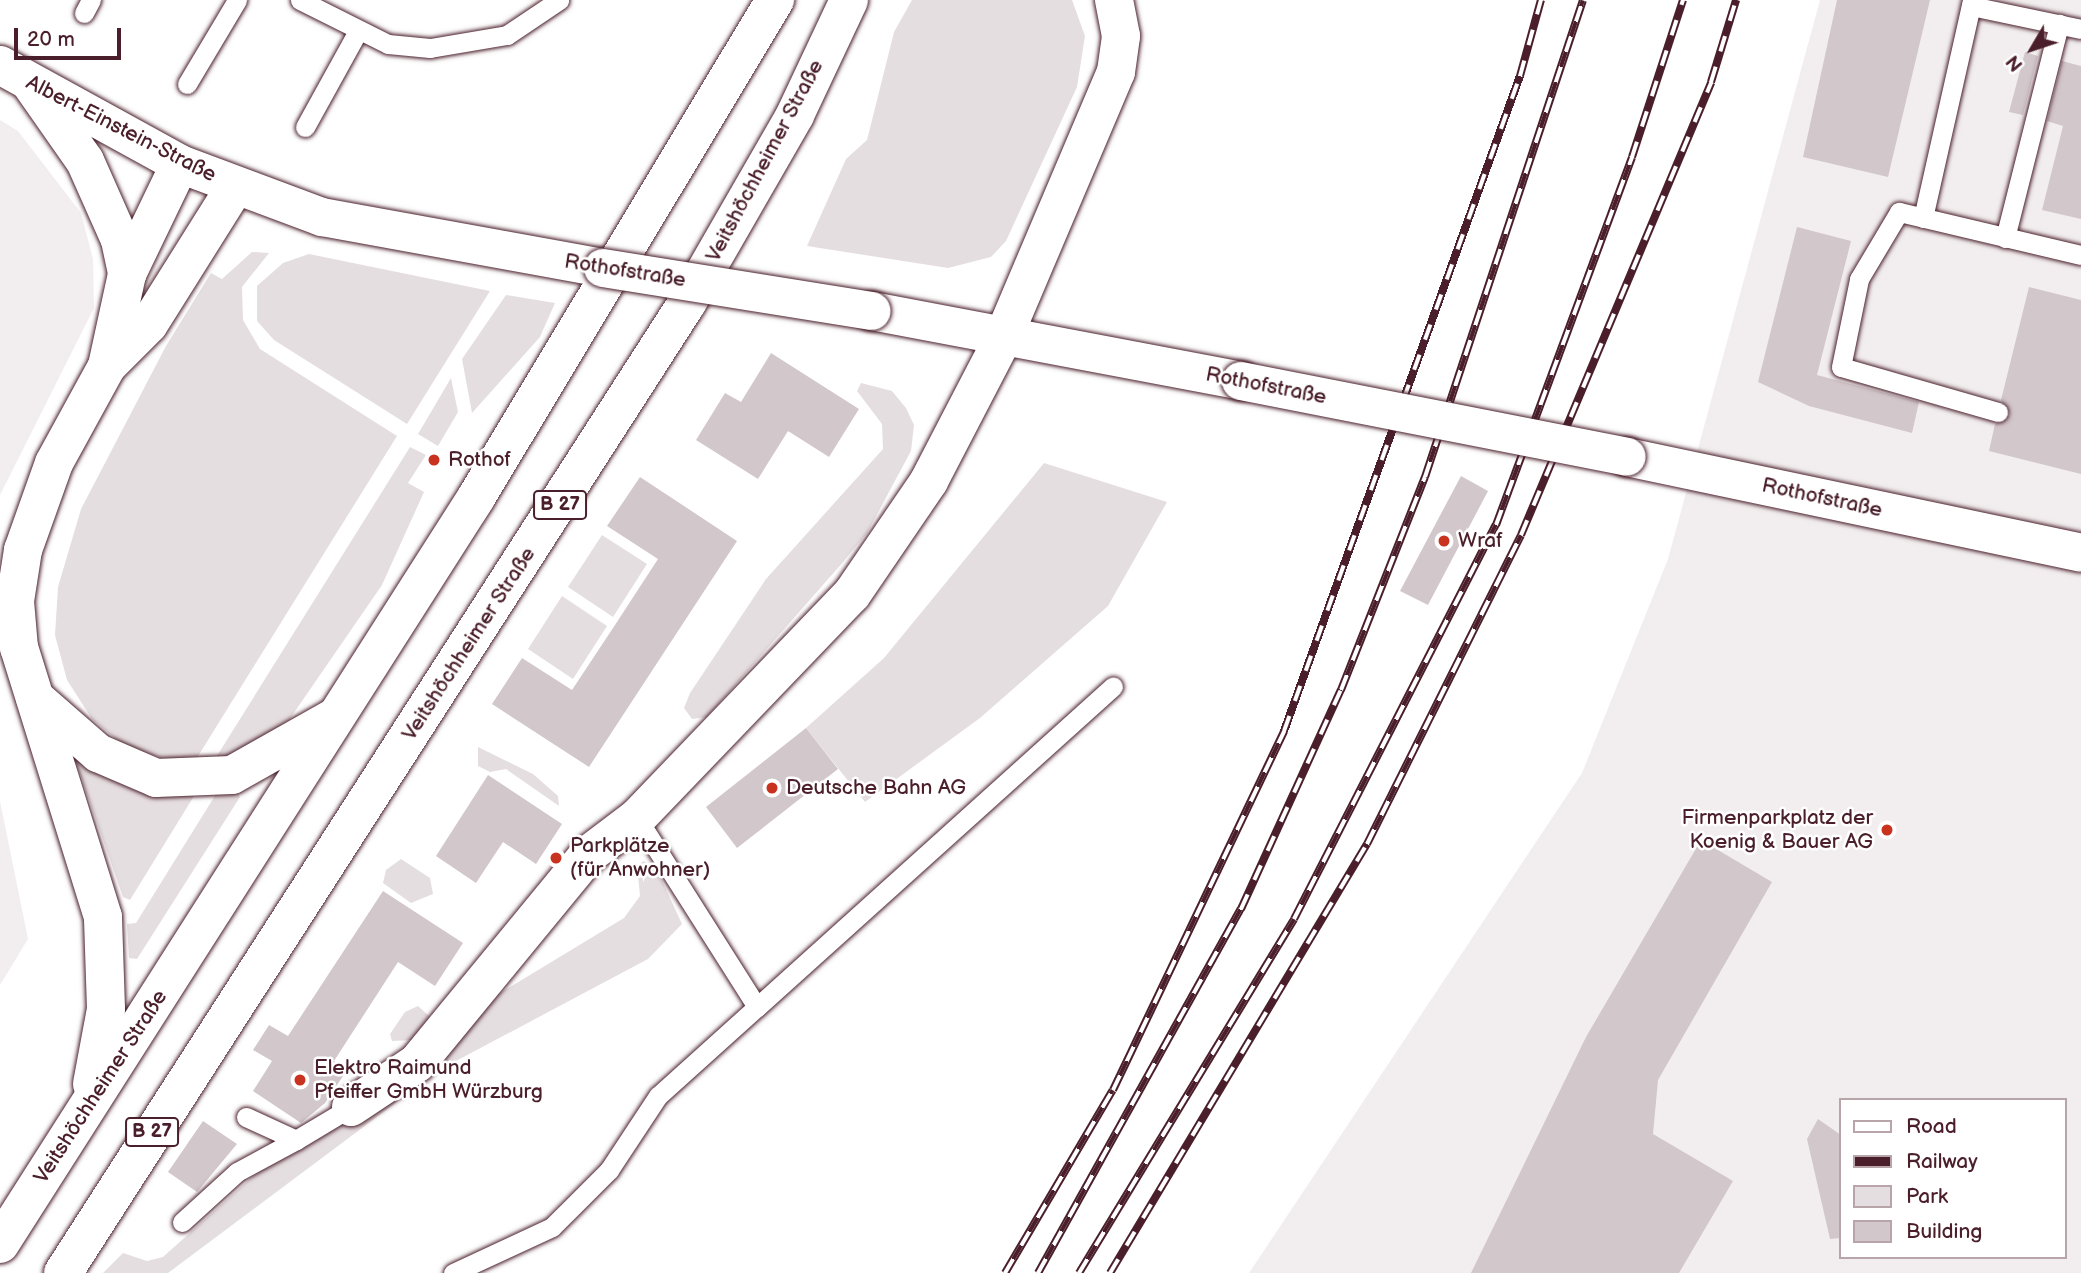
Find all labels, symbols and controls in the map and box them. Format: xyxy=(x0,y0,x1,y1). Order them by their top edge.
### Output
scale bar xyxy=(18,14,124,58)
north arrow xyxy=(1997,14,2067,84)
text: 20 m xyxy=(27,27,75,52)
text: N xyxy=(2002,50,2029,75)
street label: Veitshöchheimer Straße xyxy=(701,55,829,267)
street label: Albert-Einstein-Straße xyxy=(22,70,220,188)
street label: Rothofstraße xyxy=(563,249,687,293)
street label: Rothofstraße xyxy=(1203,362,1329,410)
place label: Rothof xyxy=(448,447,511,473)
marker: Rothof xyxy=(426,452,442,468)
street label: Rothofstraße xyxy=(1759,473,1885,523)
road number: B 27 xyxy=(532,490,588,520)
place label: Wraf xyxy=(1458,528,1503,554)
marker: Wraf xyxy=(1436,533,1452,549)
street label: Veitshöchheimer Straße xyxy=(397,542,541,746)
place label: Deutsche Bahn AG xyxy=(786,775,966,801)
marker: Deutsche Bahn AG xyxy=(764,780,780,796)
place label: Firmenparkplatz der Koenig & Bauer AG xyxy=(1682,805,1873,855)
marker: Firmenparkplatz der Koenig & Bauer AG xyxy=(1879,822,1895,838)
place label: Parkplätze (für Anwohner) xyxy=(570,833,710,883)
marker: Parkplätze (für Anwohner) xyxy=(548,850,564,866)
street label: Veitshöchheimer Straße xyxy=(29,985,173,1189)
place label: Elektro Raimund Pfeiffer GmbH Würzburg xyxy=(314,1055,544,1105)
marker: Elektro Raimund Pfeiffer GmbH Würzburg xyxy=(292,1072,308,1088)
legend xyxy=(1840,1098,2067,1259)
text: Road xyxy=(1906,1114,1957,1139)
road number: B 27 xyxy=(124,1116,180,1148)
text: Railway xyxy=(1906,1149,1978,1174)
text: Park xyxy=(1906,1184,1948,1209)
text: Building xyxy=(1906,1219,1982,1244)

